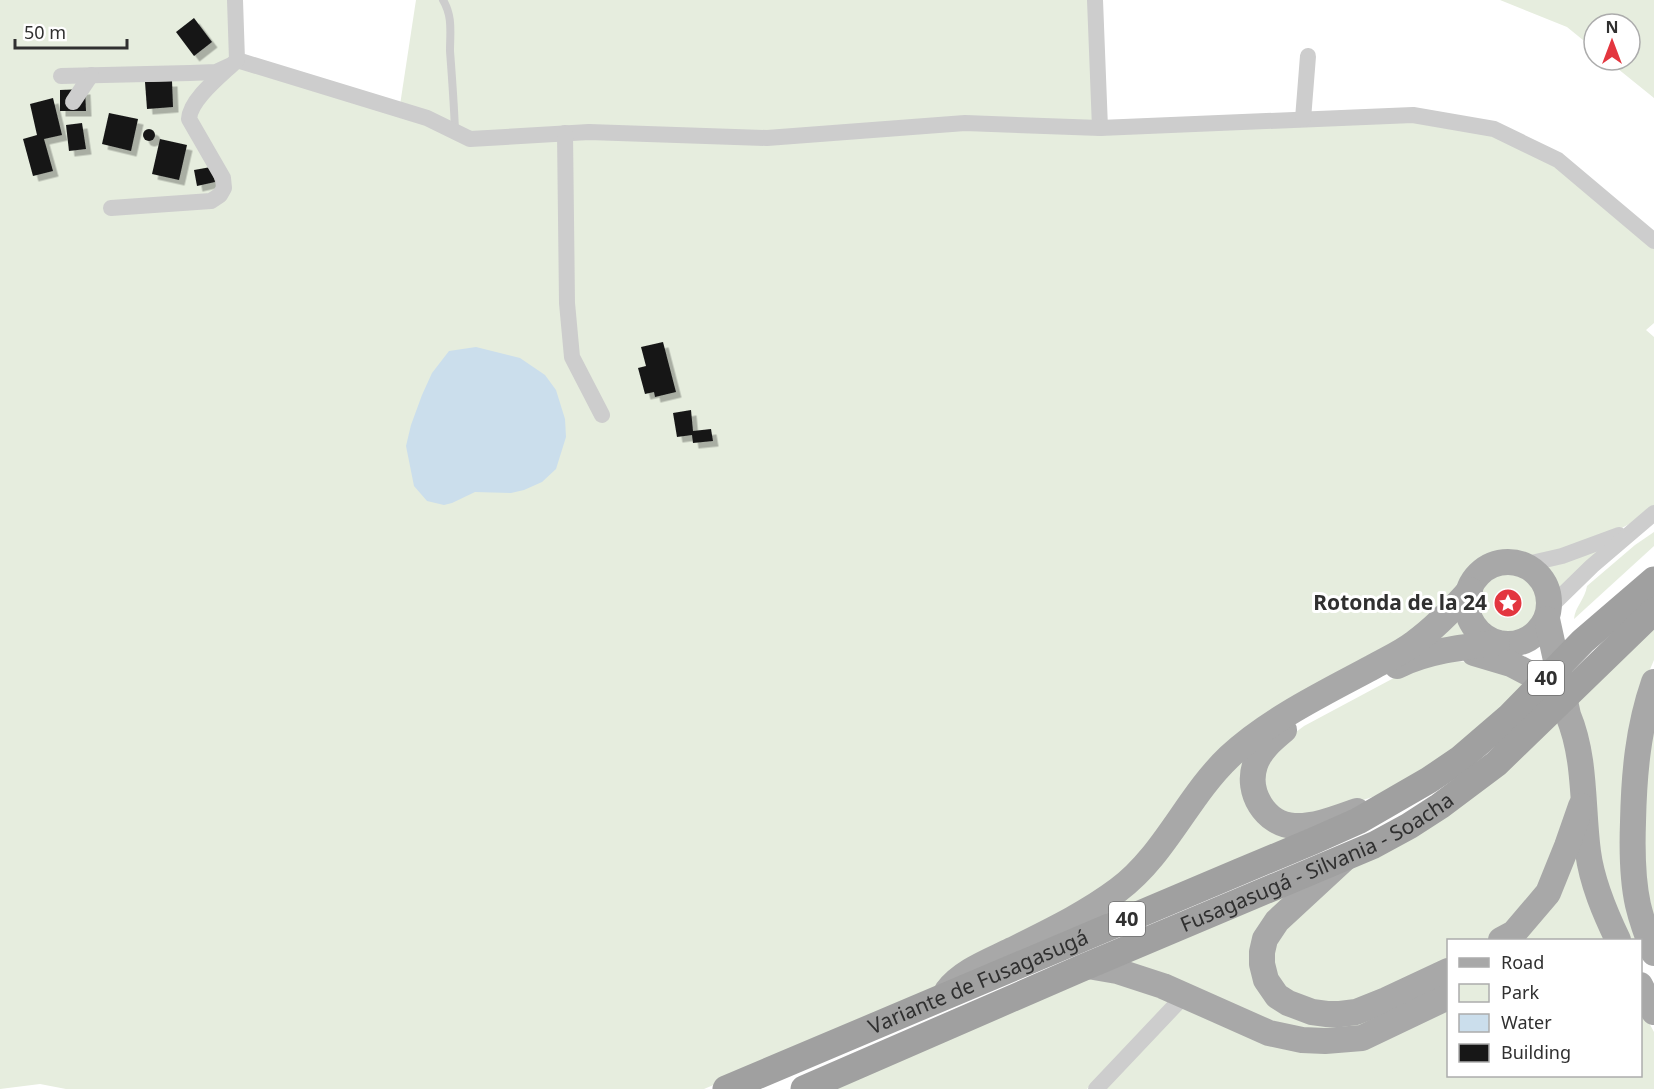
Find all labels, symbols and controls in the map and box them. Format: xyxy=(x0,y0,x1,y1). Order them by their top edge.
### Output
scale bar xyxy=(15,12,128,50)
north arrow xyxy=(1582,12,1642,72)
text: N xyxy=(1605,16,1619,38)
text: 50 m xyxy=(24,20,66,44)
place icon: Rotonda de la 24 xyxy=(1492,587,1524,619)
place label: Rotonda de la 24 xyxy=(1313,588,1487,616)
road number: 40 xyxy=(1528,661,1564,695)
street label: Fusagasugá - Silvania - Soacha xyxy=(1176,786,1459,938)
road number: 40 xyxy=(1109,902,1145,936)
street label: Variante de Fusagasugá xyxy=(864,922,1092,1040)
legend xyxy=(1447,939,1642,1077)
text: Road xyxy=(1501,950,1544,974)
text: Park xyxy=(1501,980,1539,1004)
text: Water xyxy=(1501,1010,1552,1034)
text: Building xyxy=(1501,1040,1571,1064)

